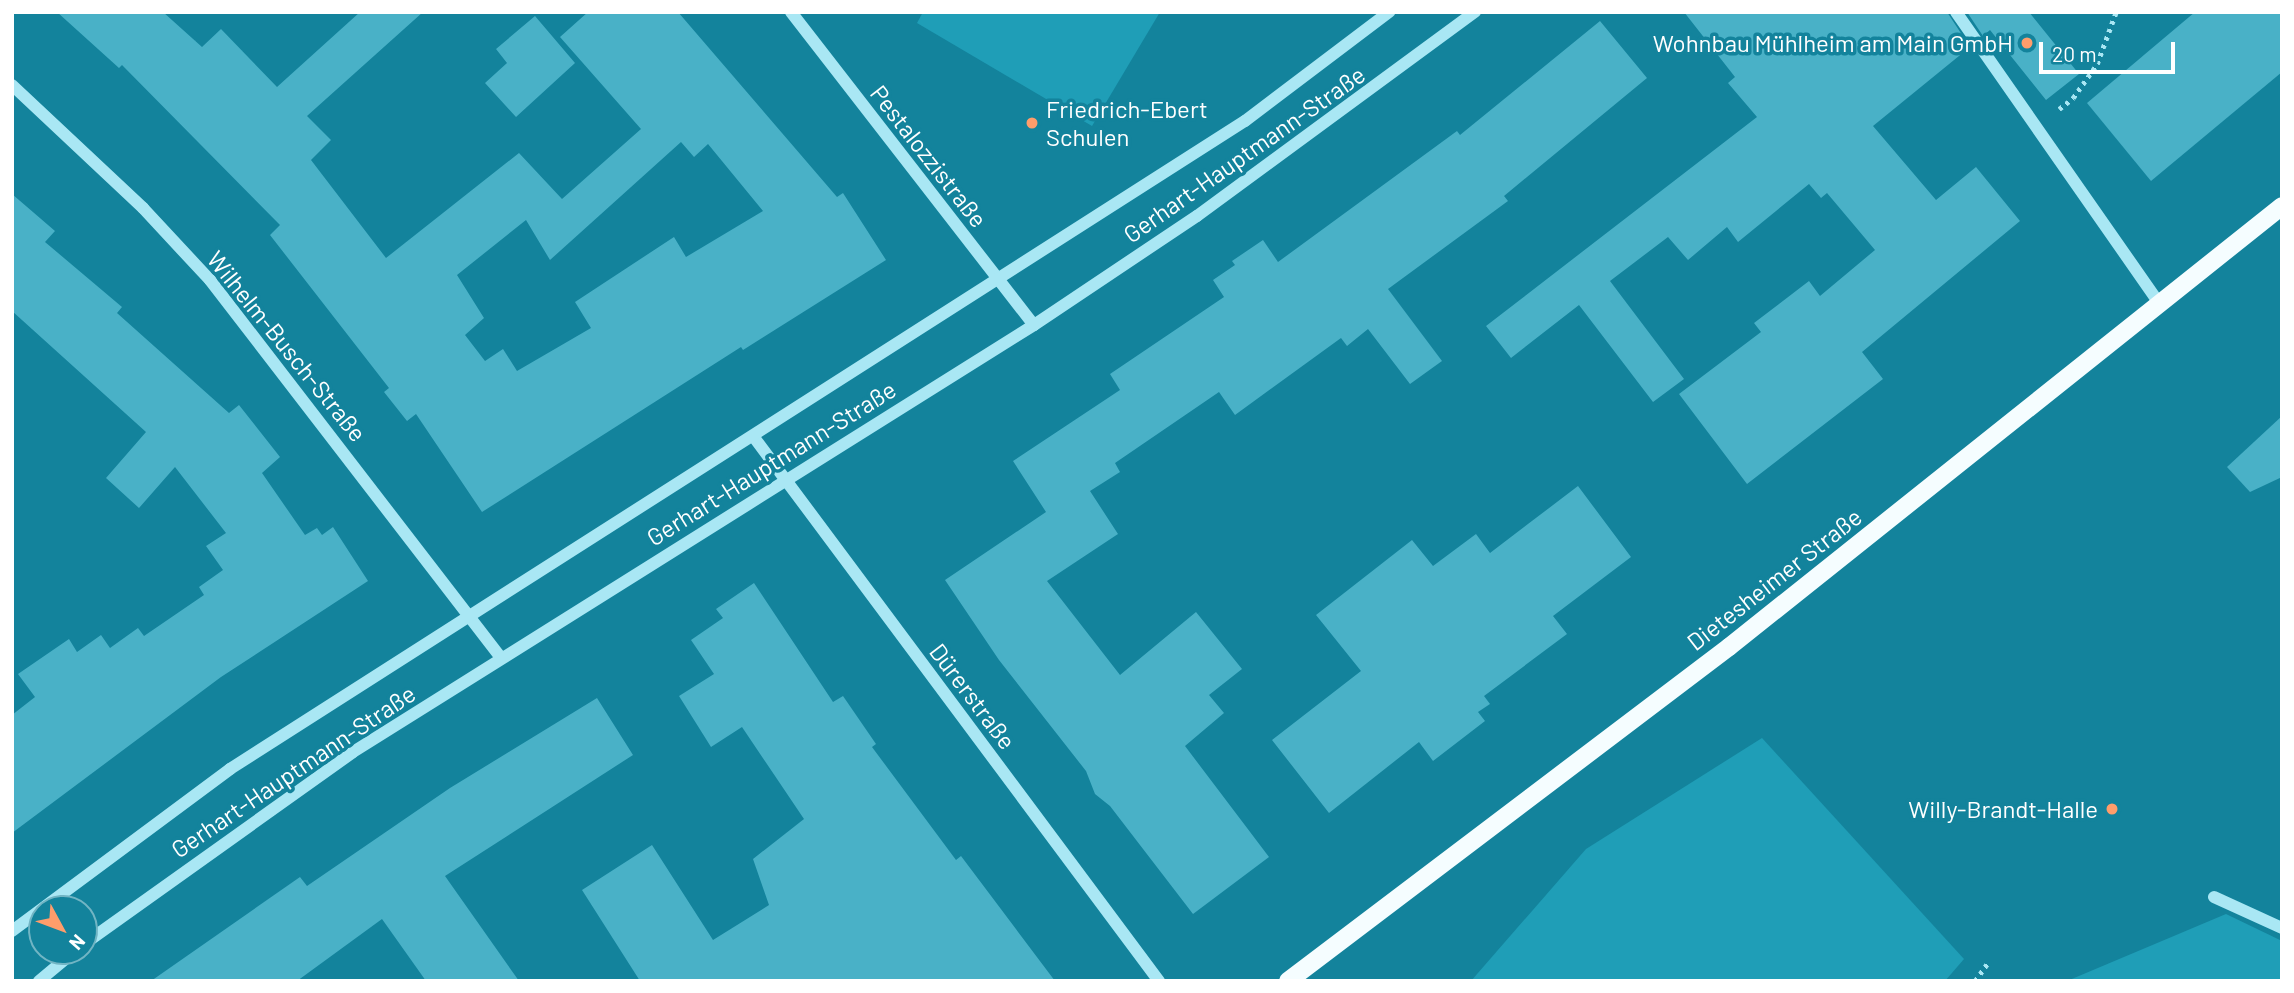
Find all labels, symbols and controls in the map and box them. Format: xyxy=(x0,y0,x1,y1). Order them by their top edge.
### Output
scale bar xyxy=(2042,28,2178,72)
place label: Wohnbau Mühlheim am Main GmbH xyxy=(1653,29,2013,57)
marker: Wohnbau Mühlheim am Main GmbH xyxy=(2019,35,2035,51)
text: 20 m xyxy=(2052,41,2097,66)
street label: Gerhart-Hauptmann-Straße xyxy=(1118,60,1370,248)
street label: Pestalozzistraße xyxy=(865,79,993,233)
place label: Friedrich-Ebert Schulen xyxy=(1046,95,1208,151)
marker: Friedrich-Ebert Schulen xyxy=(1024,115,1040,131)
street label: Wilhelm-Busch-Straße xyxy=(201,245,373,447)
street label: Gerhart-Hauptmann-Straße xyxy=(641,374,901,552)
street label: Dietesheimer Straße xyxy=(1681,502,1867,656)
street label: Dürerstraße xyxy=(924,637,1022,755)
street label: Gerhart-Hauptmann-Straße xyxy=(165,678,421,864)
place label: Willy-Brandt-Halle xyxy=(1908,795,2098,823)
marker: Willy-Brandt-Halle xyxy=(2104,801,2120,817)
north arrow xyxy=(28,895,98,965)
text: N xyxy=(65,930,91,955)

